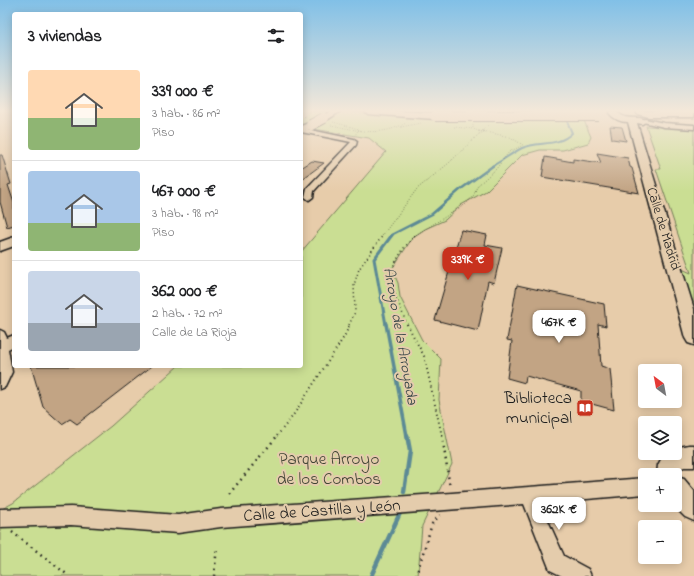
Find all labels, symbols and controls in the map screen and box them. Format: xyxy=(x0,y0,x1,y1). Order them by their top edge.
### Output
text: 3 viviendas xyxy=(28,24,102,49)
icon: filters xyxy=(265,25,287,47)
text: 339 000 € xyxy=(152,79,214,104)
icon: home xyxy=(60,86,108,134)
text: 3 hab. · 86 m² xyxy=(152,104,220,123)
text: Piso xyxy=(152,123,174,142)
text: 467 000 € xyxy=(152,179,216,204)
street label: Calle de Madrid xyxy=(640,185,686,273)
icon: home xyxy=(60,187,108,235)
text: 3 hab. · 98 m² xyxy=(152,204,219,223)
text: Piso xyxy=(152,223,174,242)
pin: 339K € xyxy=(435,247,501,281)
text: 339K € xyxy=(451,250,485,269)
water label: Arroyo de la Arroyada xyxy=(376,266,423,408)
text: 362 000 € xyxy=(152,279,217,304)
icon: home xyxy=(60,287,108,335)
text: 2 hab. · 72 m² xyxy=(152,304,223,323)
pin: 467K € xyxy=(526,310,592,344)
text: 467K € xyxy=(541,313,577,332)
text: Calle de La Rioja xyxy=(152,323,237,342)
north arrow xyxy=(638,364,682,408)
map controls xyxy=(638,364,682,564)
place label: Biblioteca municipal xyxy=(503,386,572,431)
library icon: Biblioteca municipal xyxy=(575,398,595,418)
button: layers xyxy=(638,416,682,460)
park label: Parque Arroyo de los Combos xyxy=(277,447,381,492)
button: + xyxy=(638,468,682,512)
street label: Calle de Castilla y León xyxy=(243,493,401,530)
pin: 362K € xyxy=(526,497,592,531)
text: 362K € xyxy=(541,500,577,519)
button: − xyxy=(638,520,682,564)

